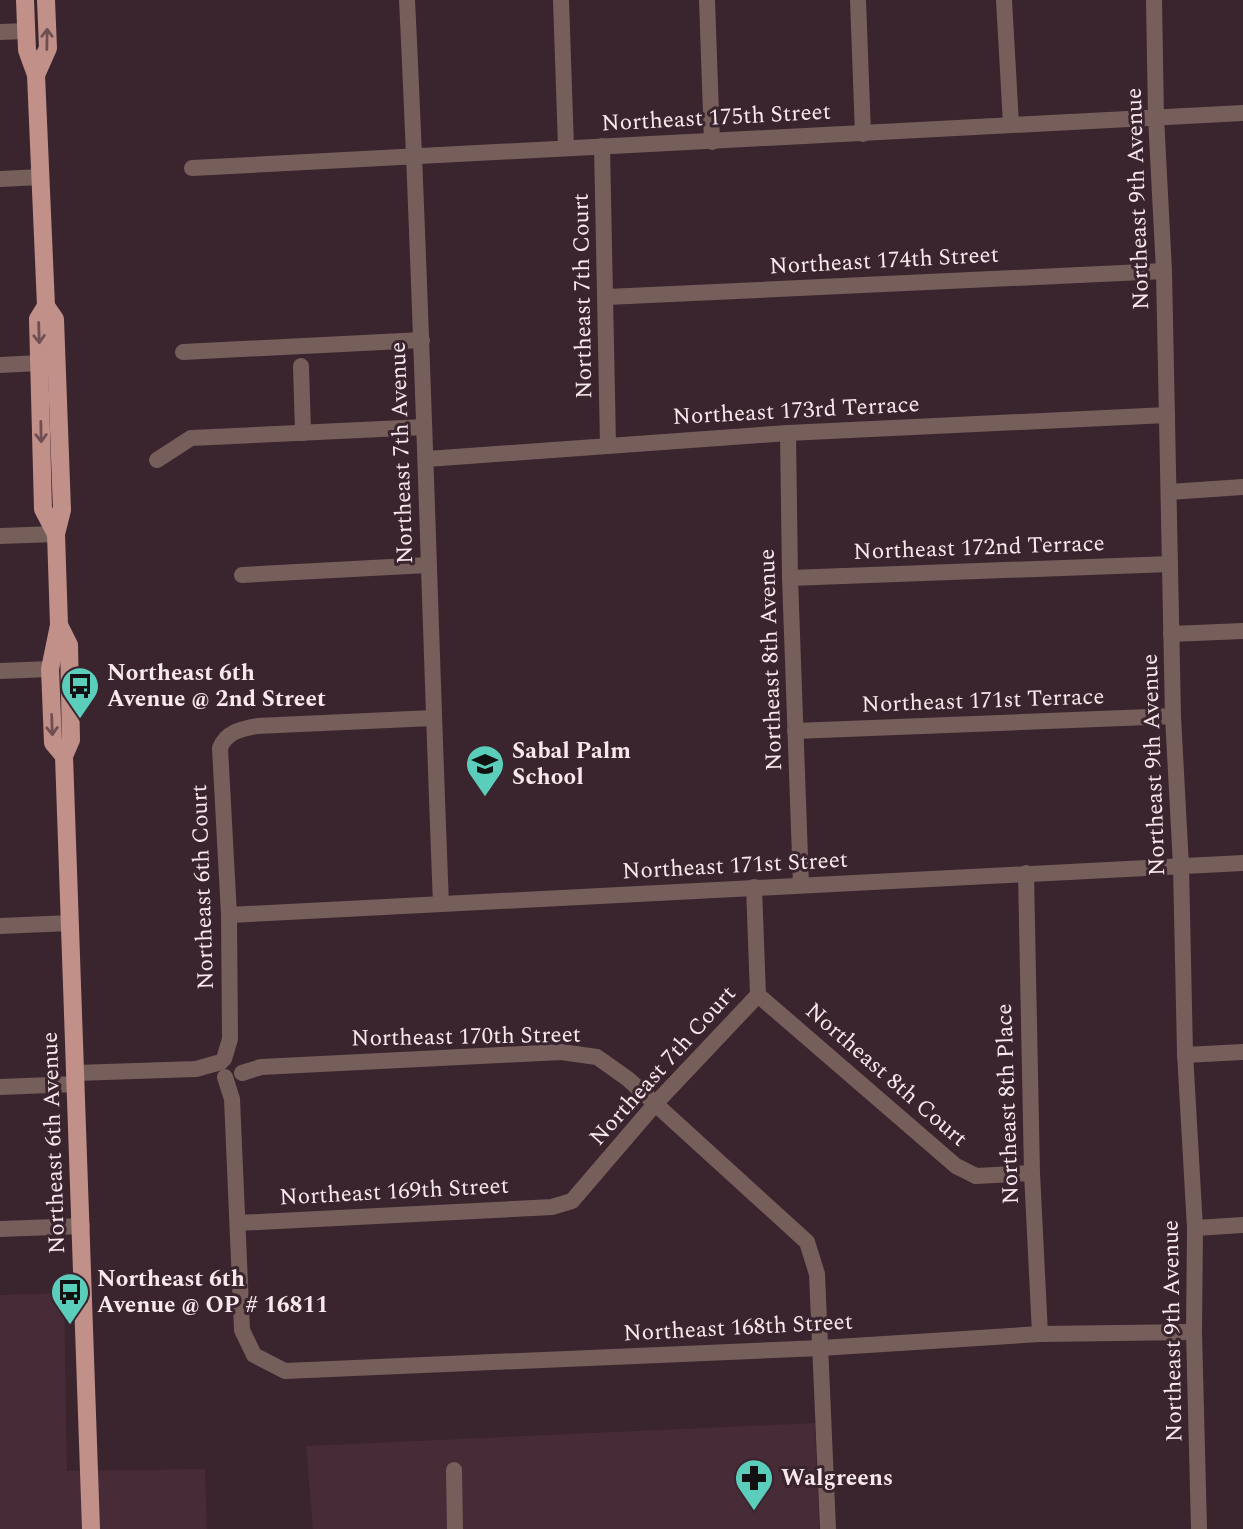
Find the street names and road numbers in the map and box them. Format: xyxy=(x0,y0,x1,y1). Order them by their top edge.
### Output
street label: Northeast 9th Avenue xyxy=(1117,87,1159,311)
street label: Northeast 175th Street xyxy=(600,95,832,141)
street label: Northeast 7th Court xyxy=(564,193,602,399)
street label: Northeast 174th Street xyxy=(768,238,1000,284)
street label: Northeast 7th Avenue xyxy=(381,341,423,565)
street label: Northeast 173rd Terrace xyxy=(672,387,920,435)
street label: Northeast 172nd Terrace xyxy=(853,526,1105,570)
street label: Northeast 8th Avenue xyxy=(750,548,792,772)
street label: Northeast 9th Avenue xyxy=(1133,653,1175,877)
street label: Northeast 171st Terrace xyxy=(861,679,1105,723)
street label: Northeast 6th Court xyxy=(182,784,224,990)
street label: Northeast 171st Street xyxy=(621,843,849,889)
street label: Northeast 7th Court xyxy=(581,978,745,1154)
street label: Northeast 8th Court xyxy=(797,994,975,1156)
street label: Northeast 8th Place xyxy=(987,1003,1029,1205)
street label: Northeast 170th Street xyxy=(351,1017,581,1057)
street label: Northeast 6th Avenue xyxy=(33,1031,75,1255)
street label: Northeast 169th Street xyxy=(278,1169,510,1215)
street label: Northeast 9th Avenue xyxy=(1154,1220,1192,1442)
street label: Northeast 168th Street xyxy=(622,1305,854,1351)

